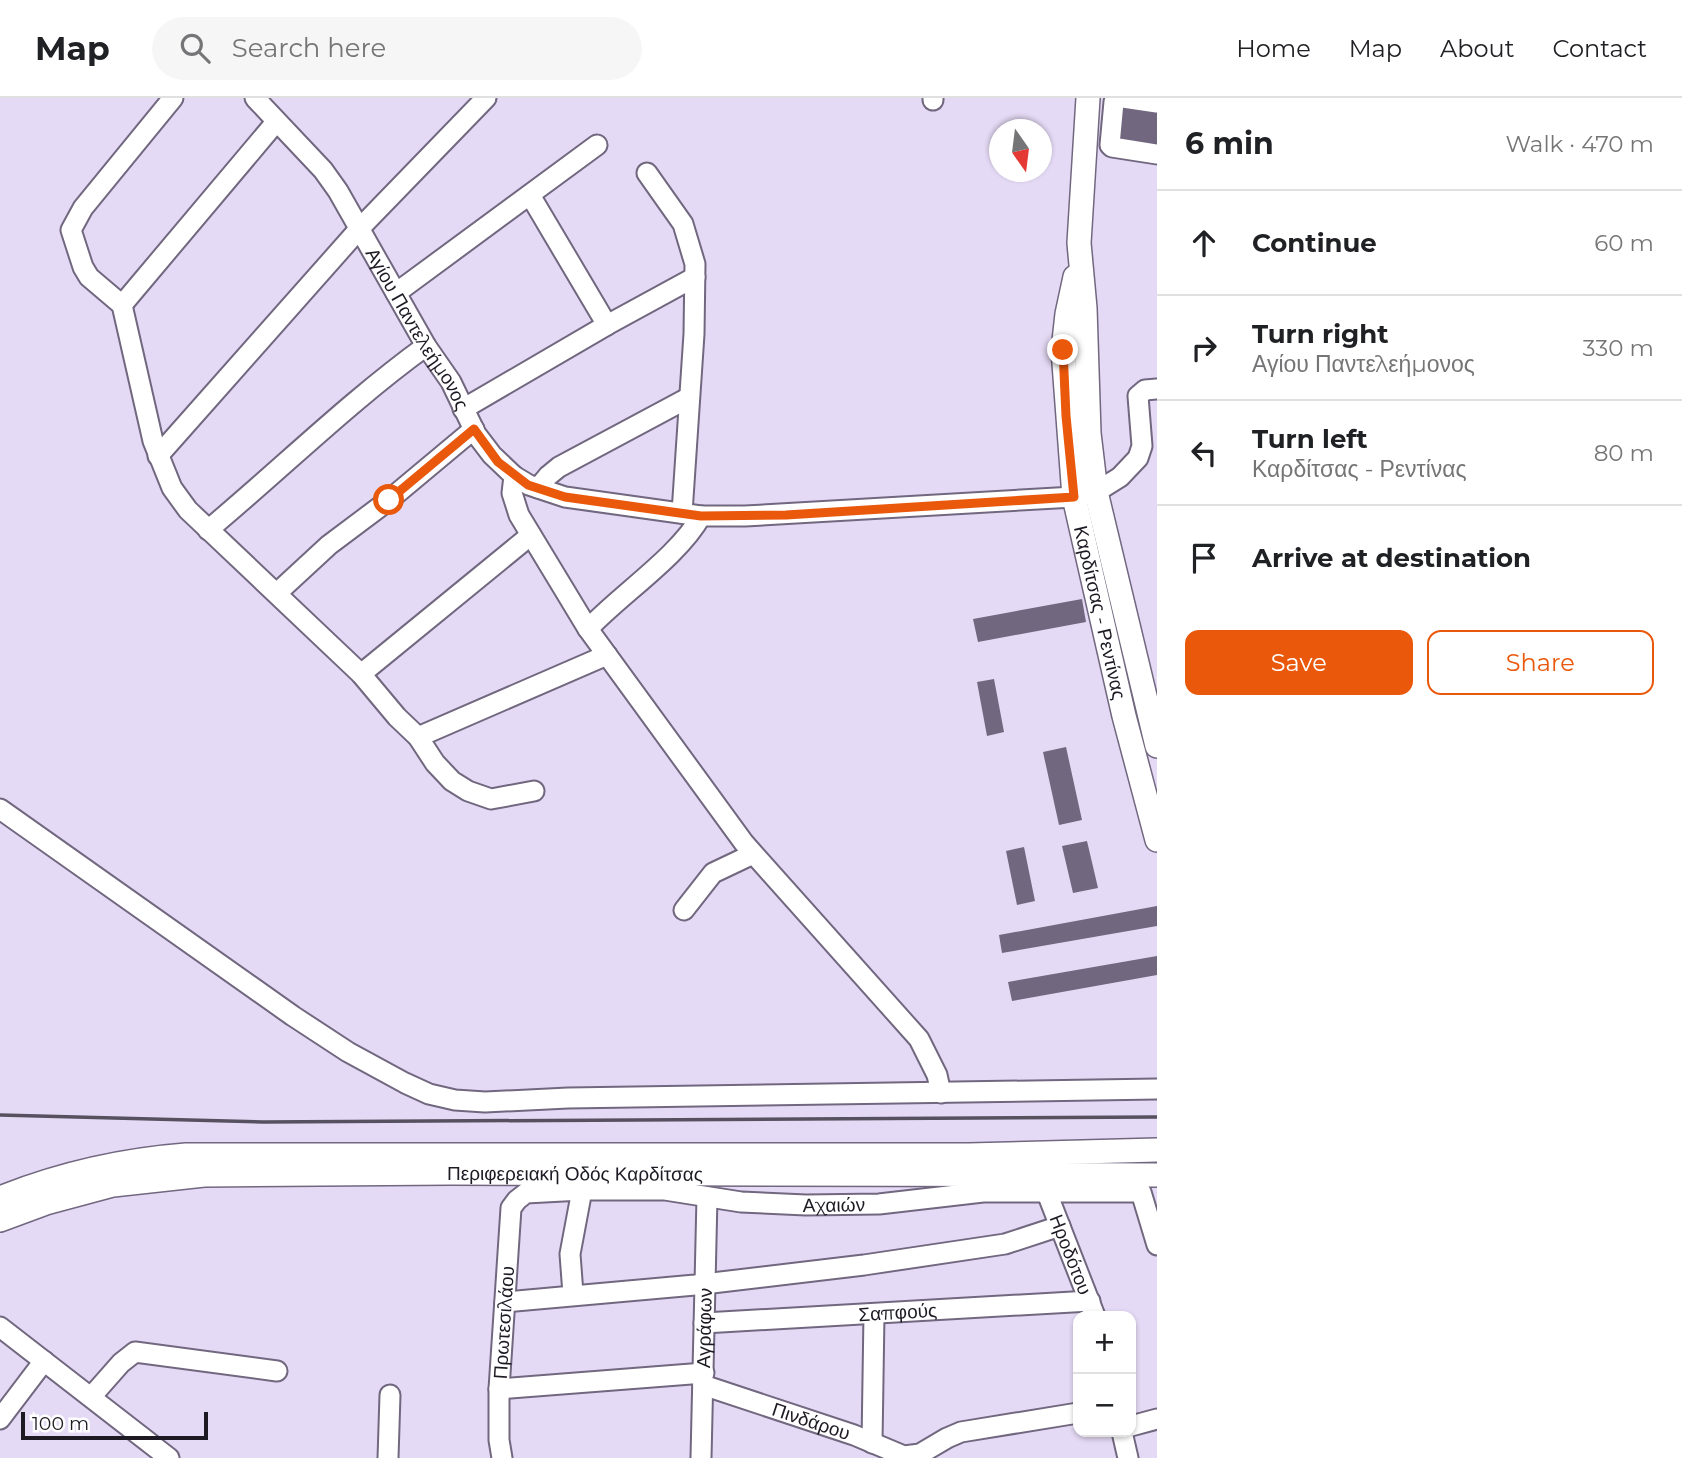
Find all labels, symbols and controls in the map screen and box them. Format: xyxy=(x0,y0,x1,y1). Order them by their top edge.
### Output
search box xyxy=(152,17,642,80)
text: Map xyxy=(35,28,110,68)
icon: search xyxy=(176,29,214,67)
text: Search here xyxy=(232,32,386,64)
text: Home xyxy=(1236,34,1311,63)
text: Map xyxy=(1349,34,1402,63)
text: About xyxy=(1440,34,1514,63)
text: Contact xyxy=(1552,34,1647,63)
north arrow xyxy=(989,119,1052,182)
text: 6 min xyxy=(1185,125,1274,162)
text: Walk · 470 m xyxy=(1506,130,1654,158)
icon: ahead xyxy=(1185,224,1223,262)
text: Continue xyxy=(1252,227,1377,259)
text: 60 m xyxy=(1594,229,1654,257)
street label: Αγίου Παντελεήμονος xyxy=(361,244,474,413)
text: Turn right xyxy=(1252,318,1388,350)
icon: right xyxy=(1185,329,1223,367)
route end xyxy=(1047,334,1078,365)
text: 330 m xyxy=(1583,334,1654,362)
text: Αγίου Παντελεήμονος xyxy=(1252,350,1475,378)
text: Turn left xyxy=(1252,423,1368,455)
icon: left xyxy=(1185,434,1223,472)
text: 80 m xyxy=(1594,439,1654,467)
text: Καρδίτσας - Ρεντίνας xyxy=(1252,455,1467,483)
route start xyxy=(373,484,404,515)
street label: Καρδίτσας - Ρεντίνας xyxy=(1069,523,1131,702)
icon: arrive xyxy=(1185,539,1223,577)
text: Arrive at destination xyxy=(1252,542,1531,574)
button: Save xyxy=(1185,630,1413,695)
button: Share xyxy=(1427,630,1654,695)
street label: Περιφερειακή Οδός Καρδίτσας xyxy=(447,1161,703,1185)
street label: Αχαιών xyxy=(803,1193,865,1217)
street label: Ηροδότου xyxy=(1045,1211,1097,1298)
street label: Πρωτεσιλάου xyxy=(488,1265,519,1380)
street label: Αγράφων xyxy=(692,1288,716,1368)
street label: Σαπφούς xyxy=(858,1298,938,1326)
map controls xyxy=(1073,1311,1136,1437)
button: + xyxy=(1073,1311,1136,1374)
button: − xyxy=(1073,1374,1136,1437)
street label: Πινδάρου xyxy=(769,1397,853,1444)
scale bar xyxy=(21,1409,208,1441)
text: 100 m xyxy=(32,1412,89,1435)

